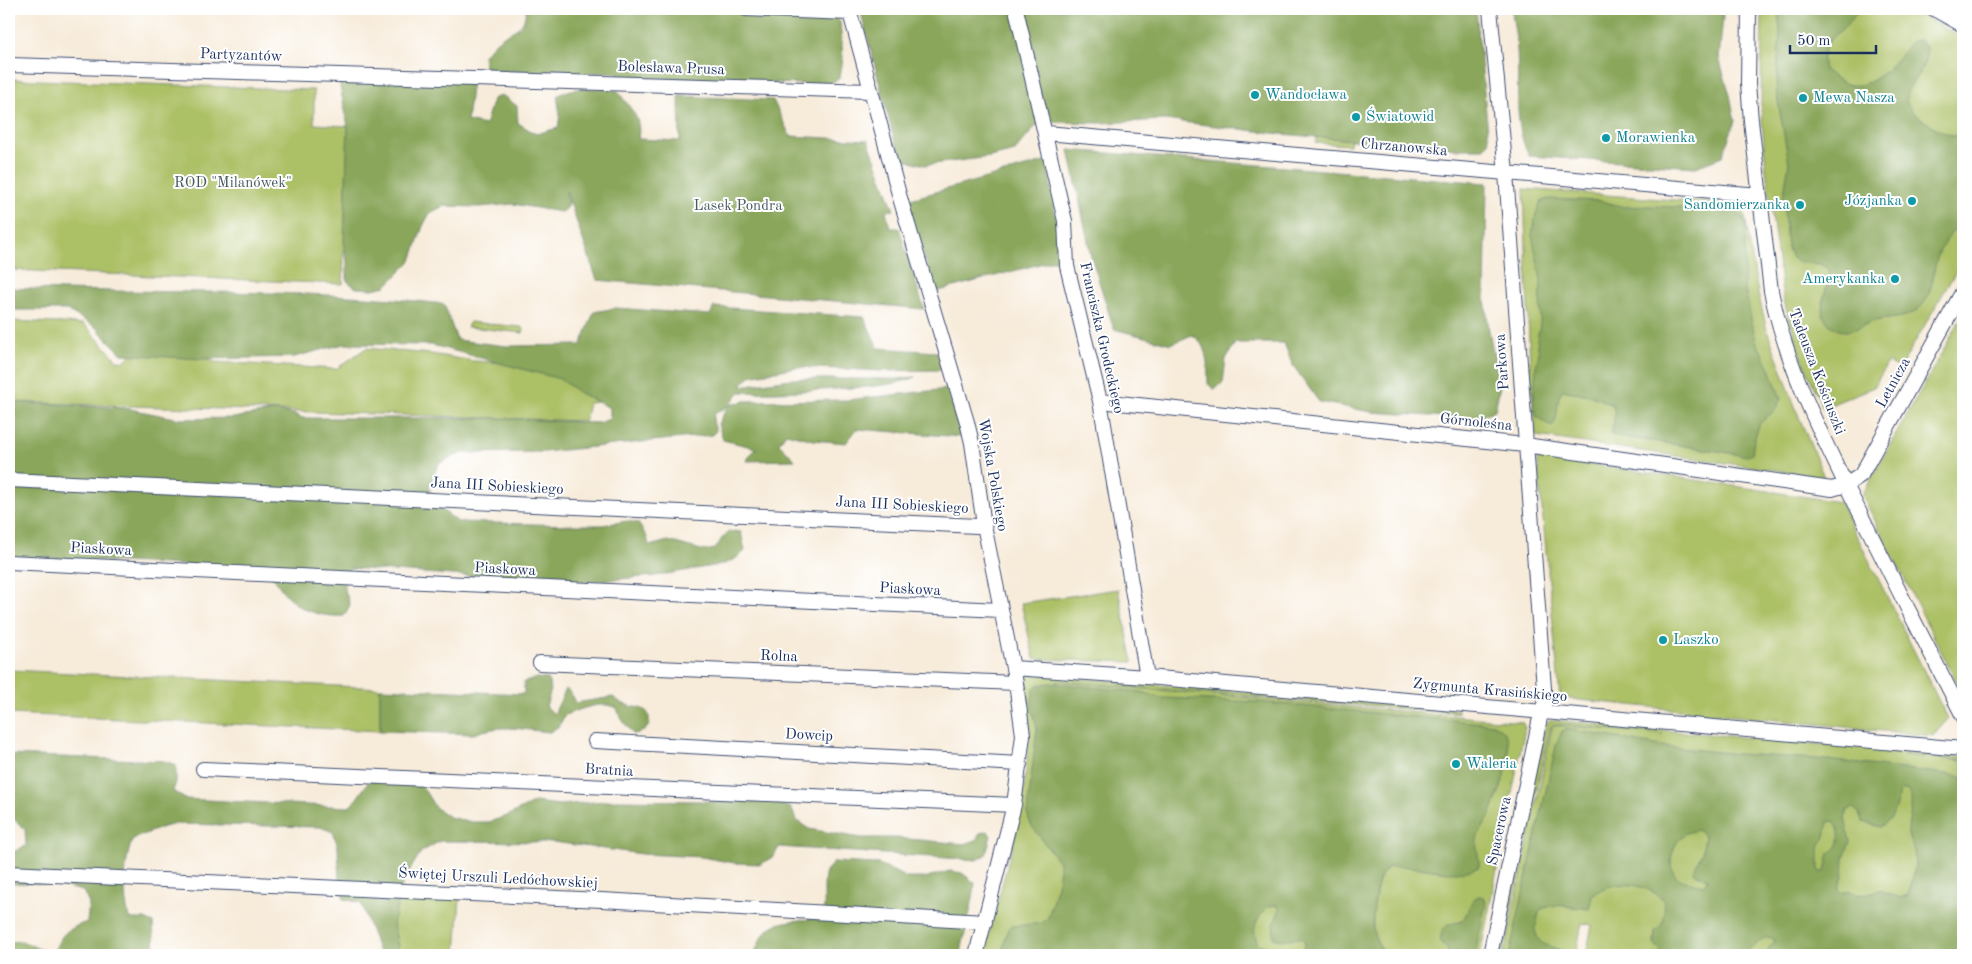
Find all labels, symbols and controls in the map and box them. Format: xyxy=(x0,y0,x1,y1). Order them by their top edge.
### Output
scale bar xyxy=(1790,22,1876,54)
text: 50 m xyxy=(1797,34,1831,49)
street label: Partyzantów xyxy=(200,47,283,65)
street label: Bolesława Prusa xyxy=(617,60,726,78)
place label: Wandocława xyxy=(1265,88,1347,103)
marker: Wandocława xyxy=(1249,89,1261,101)
place label: Mewa Nasza xyxy=(1813,91,1895,106)
marker: Mewa Nasza xyxy=(1797,92,1809,104)
place label: Światowid xyxy=(1366,106,1435,125)
marker: Światowid xyxy=(1350,111,1362,123)
place label: Morawienka xyxy=(1616,131,1696,146)
marker: Morawienka xyxy=(1600,132,1612,144)
street label: Chrzanowska xyxy=(1360,137,1449,159)
park label: ROD "Milanówek" xyxy=(174,176,292,191)
place label: Józjanka xyxy=(1844,194,1903,209)
marker: Józjanka xyxy=(1906,195,1918,207)
place label: Sandomierzanka xyxy=(1684,198,1791,213)
park label: Lasek Pondra xyxy=(693,199,783,214)
marker: Sandomierzanka xyxy=(1794,199,1806,211)
street label: Franciszka Grodeckiego xyxy=(1076,261,1126,415)
place label: Amerykanka xyxy=(1802,272,1886,287)
marker: Amerykanka xyxy=(1889,273,1901,285)
street label: Tadeusza Kościuszki xyxy=(1785,307,1847,437)
street label: Parkowa xyxy=(1494,333,1512,391)
street label: Letnicza xyxy=(1874,355,1914,411)
street label: Górnoleśna xyxy=(1439,412,1514,434)
street label: Wojska Polskiego xyxy=(975,417,1009,533)
street label: Jana III Sobieskiego xyxy=(430,476,564,498)
street label: Jana III Sobieskiego xyxy=(835,495,969,517)
street label: Piaskowa xyxy=(70,541,133,559)
street label: Piaskowa xyxy=(474,561,537,579)
street label: Piaskowa xyxy=(879,581,942,599)
place label: Laszko xyxy=(1673,633,1719,648)
marker: Laszko xyxy=(1657,634,1669,646)
street label: Rolna xyxy=(760,649,799,665)
street label: Zygmunta Krasińskiego xyxy=(1412,677,1568,705)
street label: Dowcip xyxy=(785,727,834,745)
place label: Waleria xyxy=(1466,757,1517,772)
marker: Waleria xyxy=(1450,758,1462,770)
street label: Bratnia xyxy=(584,762,634,780)
street label: Spacerowa xyxy=(1485,795,1515,867)
street label: Świętej Urszuli Ledóchowskiej xyxy=(398,862,599,892)

